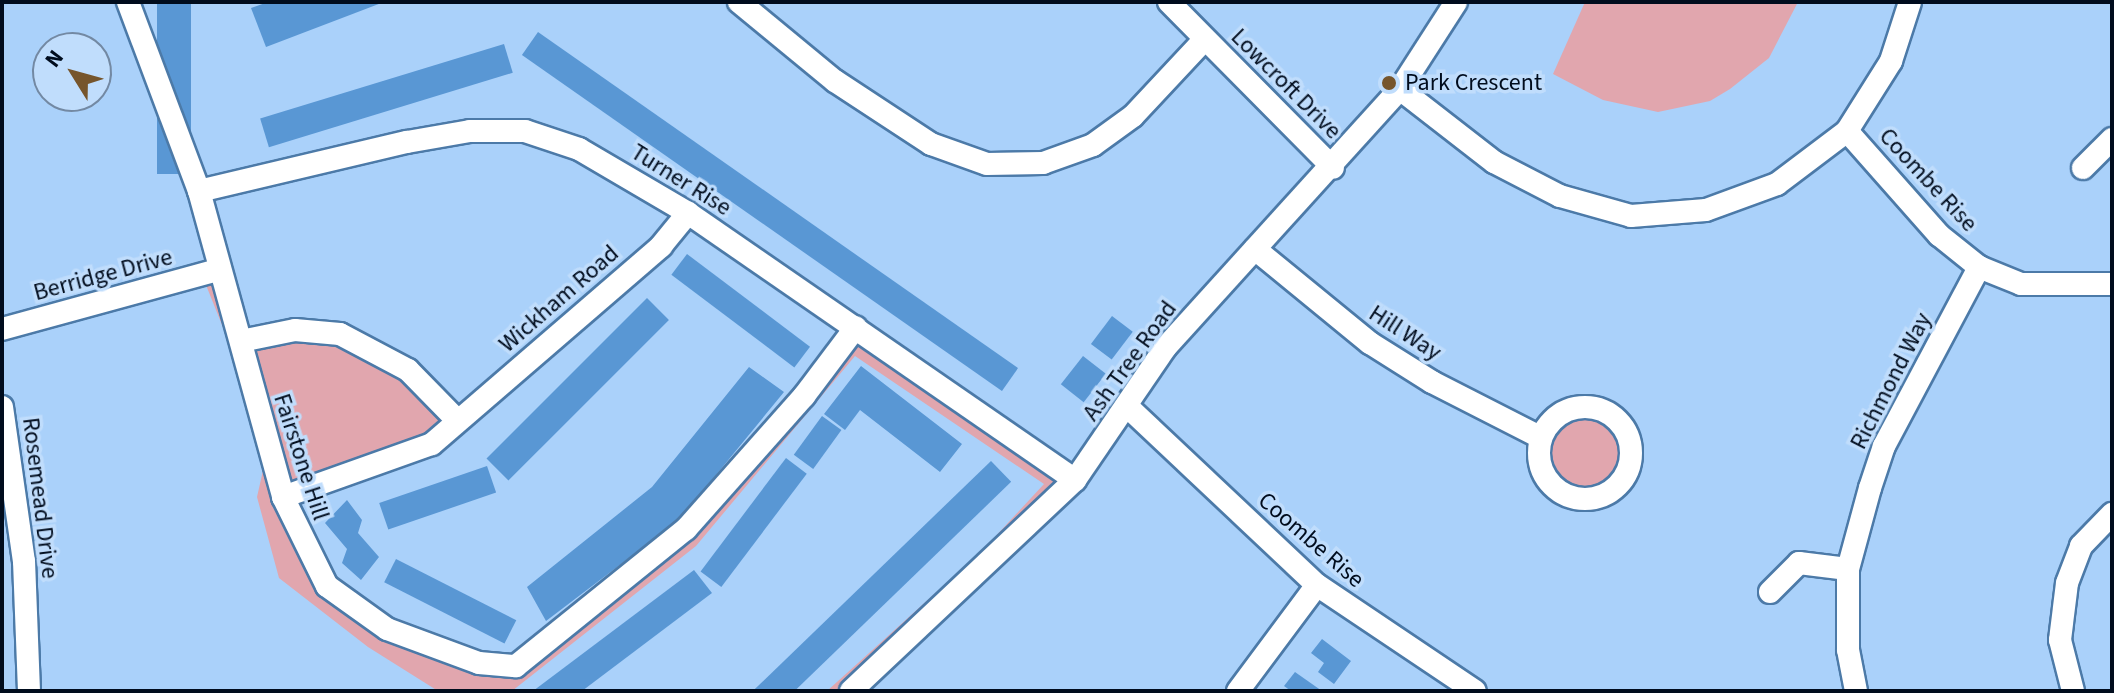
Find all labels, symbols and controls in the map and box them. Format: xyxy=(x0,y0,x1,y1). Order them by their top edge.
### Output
street label: Lowcroft Drive xyxy=(1225,23,1347,145)
north arrow xyxy=(32,32,112,112)
text: N xyxy=(37,43,72,74)
place label: Park Crescent xyxy=(1405,69,1542,97)
marker: Park Crescent xyxy=(1380,74,1398,92)
street label: Coombe Rise xyxy=(1873,122,1983,238)
street label: Turner Rise xyxy=(626,138,736,222)
street label: Wickham Road xyxy=(493,239,625,359)
street label: Berridge Drive xyxy=(31,243,175,307)
street label: Ash Tree Road xyxy=(1077,295,1183,427)
street label: Hill Way xyxy=(1363,299,1447,367)
street label: Richmond Way xyxy=(1844,308,1938,454)
street label: Fairstone Hill xyxy=(267,390,335,524)
street label: Rosemead Drive xyxy=(16,416,64,580)
street label: Coombe Rise xyxy=(1252,486,1370,594)

